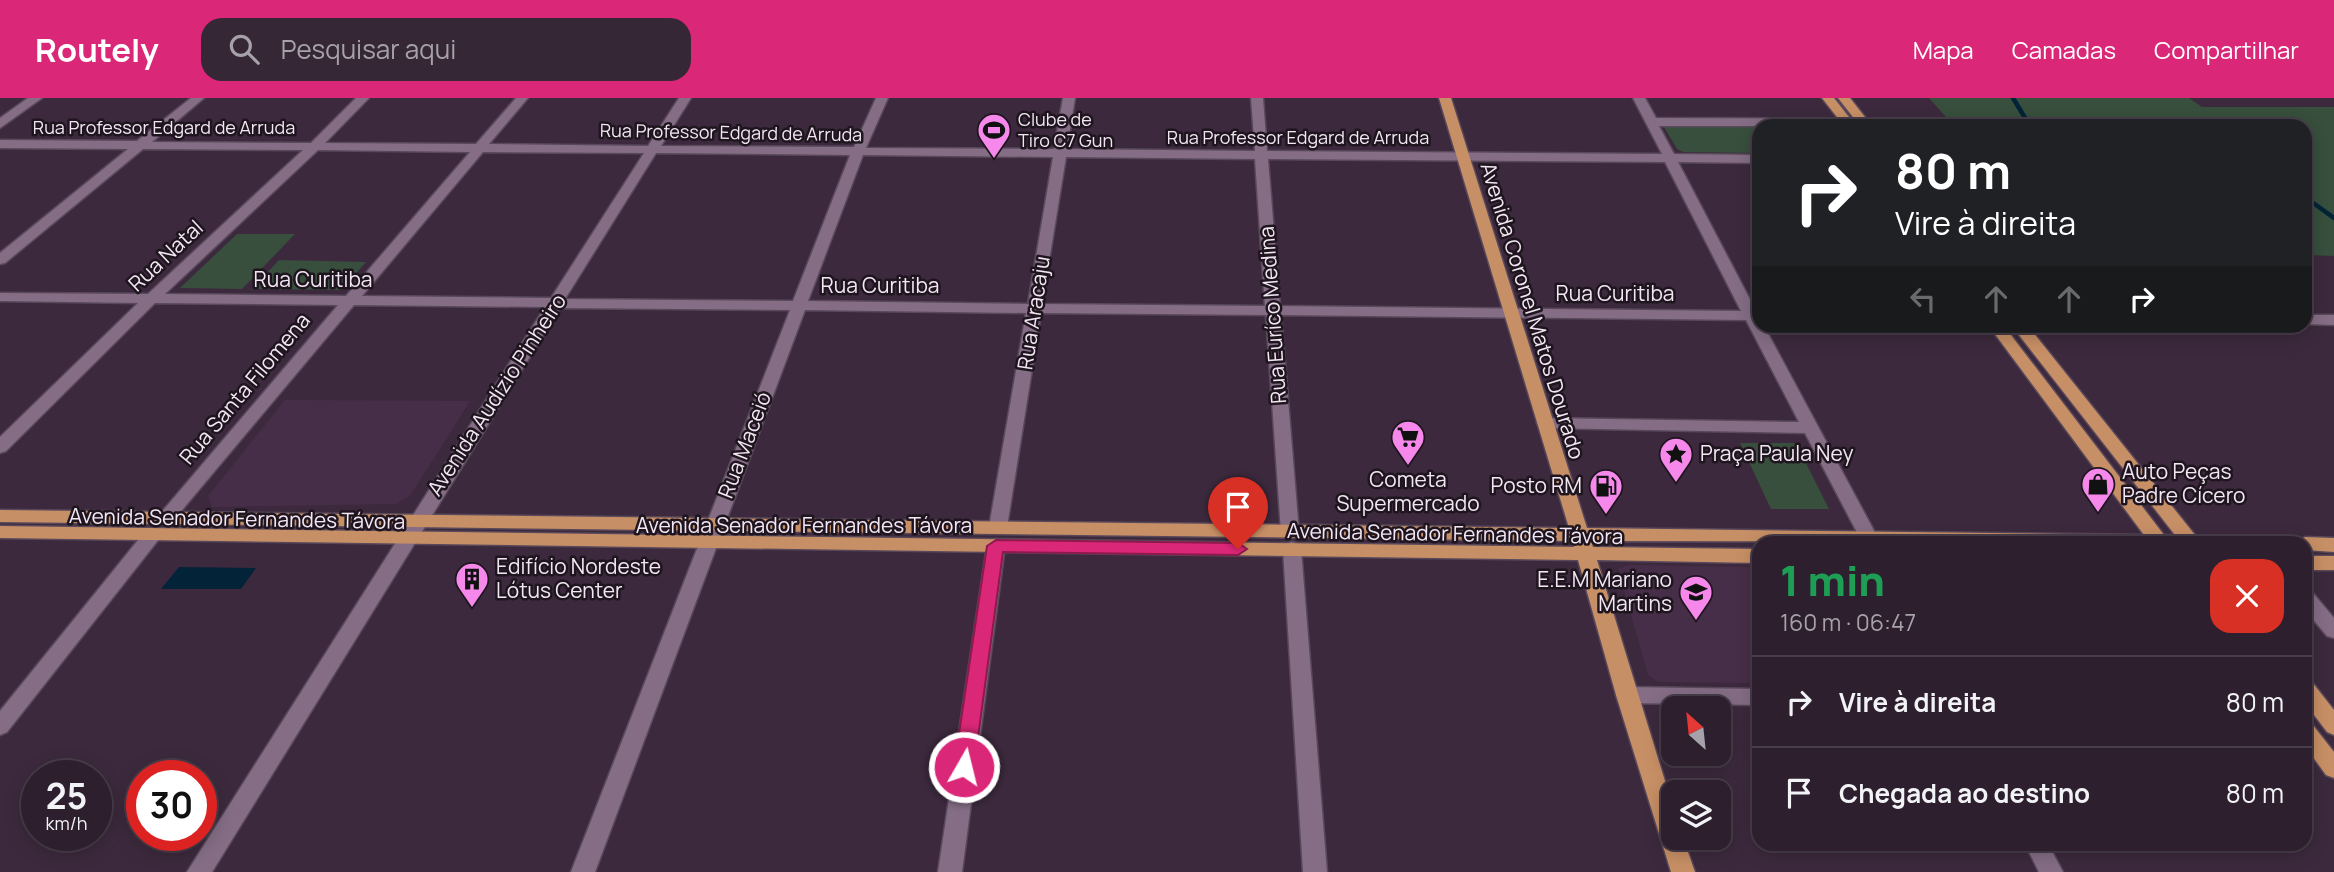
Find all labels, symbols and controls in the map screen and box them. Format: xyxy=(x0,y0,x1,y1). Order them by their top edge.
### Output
search box xyxy=(201,18,691,81)
text: Routely xyxy=(35,27,159,72)
icon: search xyxy=(225,30,263,68)
text: Pesquisar aqui xyxy=(281,31,456,67)
text: Mapa xyxy=(1913,33,1974,66)
text: Camadas xyxy=(2012,33,2116,66)
text: Compartilhar xyxy=(2154,33,2299,66)
place label: Clube de Tiro C7 Gun xyxy=(1018,107,1113,152)
sports icon: Clube de Tiro C7 Gun xyxy=(975,111,1013,160)
street label: Rua Professor Edgard de Arruda xyxy=(33,115,295,139)
street label: Rua Professor Edgard de Arruda xyxy=(600,118,862,146)
street label: Rua Professor Edgard de Arruda xyxy=(1167,125,1429,149)
text: 80 m xyxy=(1895,137,2011,204)
icon: right xyxy=(1780,147,1871,238)
street label: Avenida Coronel Matos Dourado xyxy=(1474,159,1592,463)
text: Vire à direita xyxy=(1895,201,2076,245)
street label: Rua Natal xyxy=(122,213,209,297)
street label: Rua Euríco Medina xyxy=(1252,225,1292,405)
street label: Rua Aracaju xyxy=(1010,254,1056,372)
street label: Rua Curitiba xyxy=(254,265,372,293)
street label: Rua Curitiba xyxy=(821,271,939,299)
street label: Rua Curitiba xyxy=(1556,279,1674,307)
icon: left xyxy=(1904,280,1942,318)
icon: ahead xyxy=(1977,280,2015,318)
icon: ahead xyxy=(2050,280,2088,318)
icon: right xyxy=(2123,280,2161,318)
street label: Avenida Audízio Pinheiro xyxy=(420,288,572,501)
street label: Rua Santa Filomena xyxy=(173,307,316,470)
street label: Rua Maceió xyxy=(711,387,777,502)
supermarket icon: Cometa Supermercado xyxy=(1389,418,1427,467)
place icon: Praça Paula Ney xyxy=(1657,435,1695,484)
place label: Praça Paula Ney xyxy=(1700,439,1854,467)
place label: Auto Peças Padre Cícero xyxy=(2122,457,2245,509)
place label: Cometa Supermercado xyxy=(1336,465,1480,517)
shop icon: Auto Peças Padre Cícero xyxy=(2079,465,2117,514)
fuel station icon: Posto RM xyxy=(1587,467,1625,516)
place label: Posto RM xyxy=(1491,471,1582,499)
pin xyxy=(1208,477,1268,549)
icon: arrive xyxy=(1219,488,1257,526)
street label: Avenida Senador Fernandes Távora xyxy=(69,501,405,535)
street label: Avenida Senador Fernandes Távora xyxy=(636,511,972,539)
street label: Avenida Senador Fernandes Távora xyxy=(1287,516,1623,550)
text: 1 min xyxy=(1780,551,1885,609)
place label: Edifício Nordeste Lótus Center xyxy=(496,552,661,604)
button: close xyxy=(2210,559,2284,633)
building icon: Edifício Nordeste Lótus Center xyxy=(453,560,491,609)
place label: E.E.M Mariano Martins xyxy=(1537,565,1672,617)
school or university icon: E.E.M Mariano Martins xyxy=(1677,573,1715,622)
text: 160 m · 06:47 xyxy=(1780,606,1916,638)
icon: right xyxy=(1780,683,1818,721)
text: Vire à direita xyxy=(1839,684,1996,720)
text: 80 m xyxy=(2226,684,2284,720)
north arrow xyxy=(1661,696,1731,766)
map controls xyxy=(1661,696,1731,850)
position arrow xyxy=(927,730,1001,804)
speed limit sign: 30 xyxy=(126,760,217,851)
text: 25 xyxy=(46,772,87,820)
icon: arrive xyxy=(1780,774,1818,812)
text: Chegada ao destino xyxy=(1839,775,2090,811)
text: 80 m xyxy=(2226,775,2284,811)
button: layers xyxy=(1661,780,1731,850)
text: km/h xyxy=(46,811,87,835)

